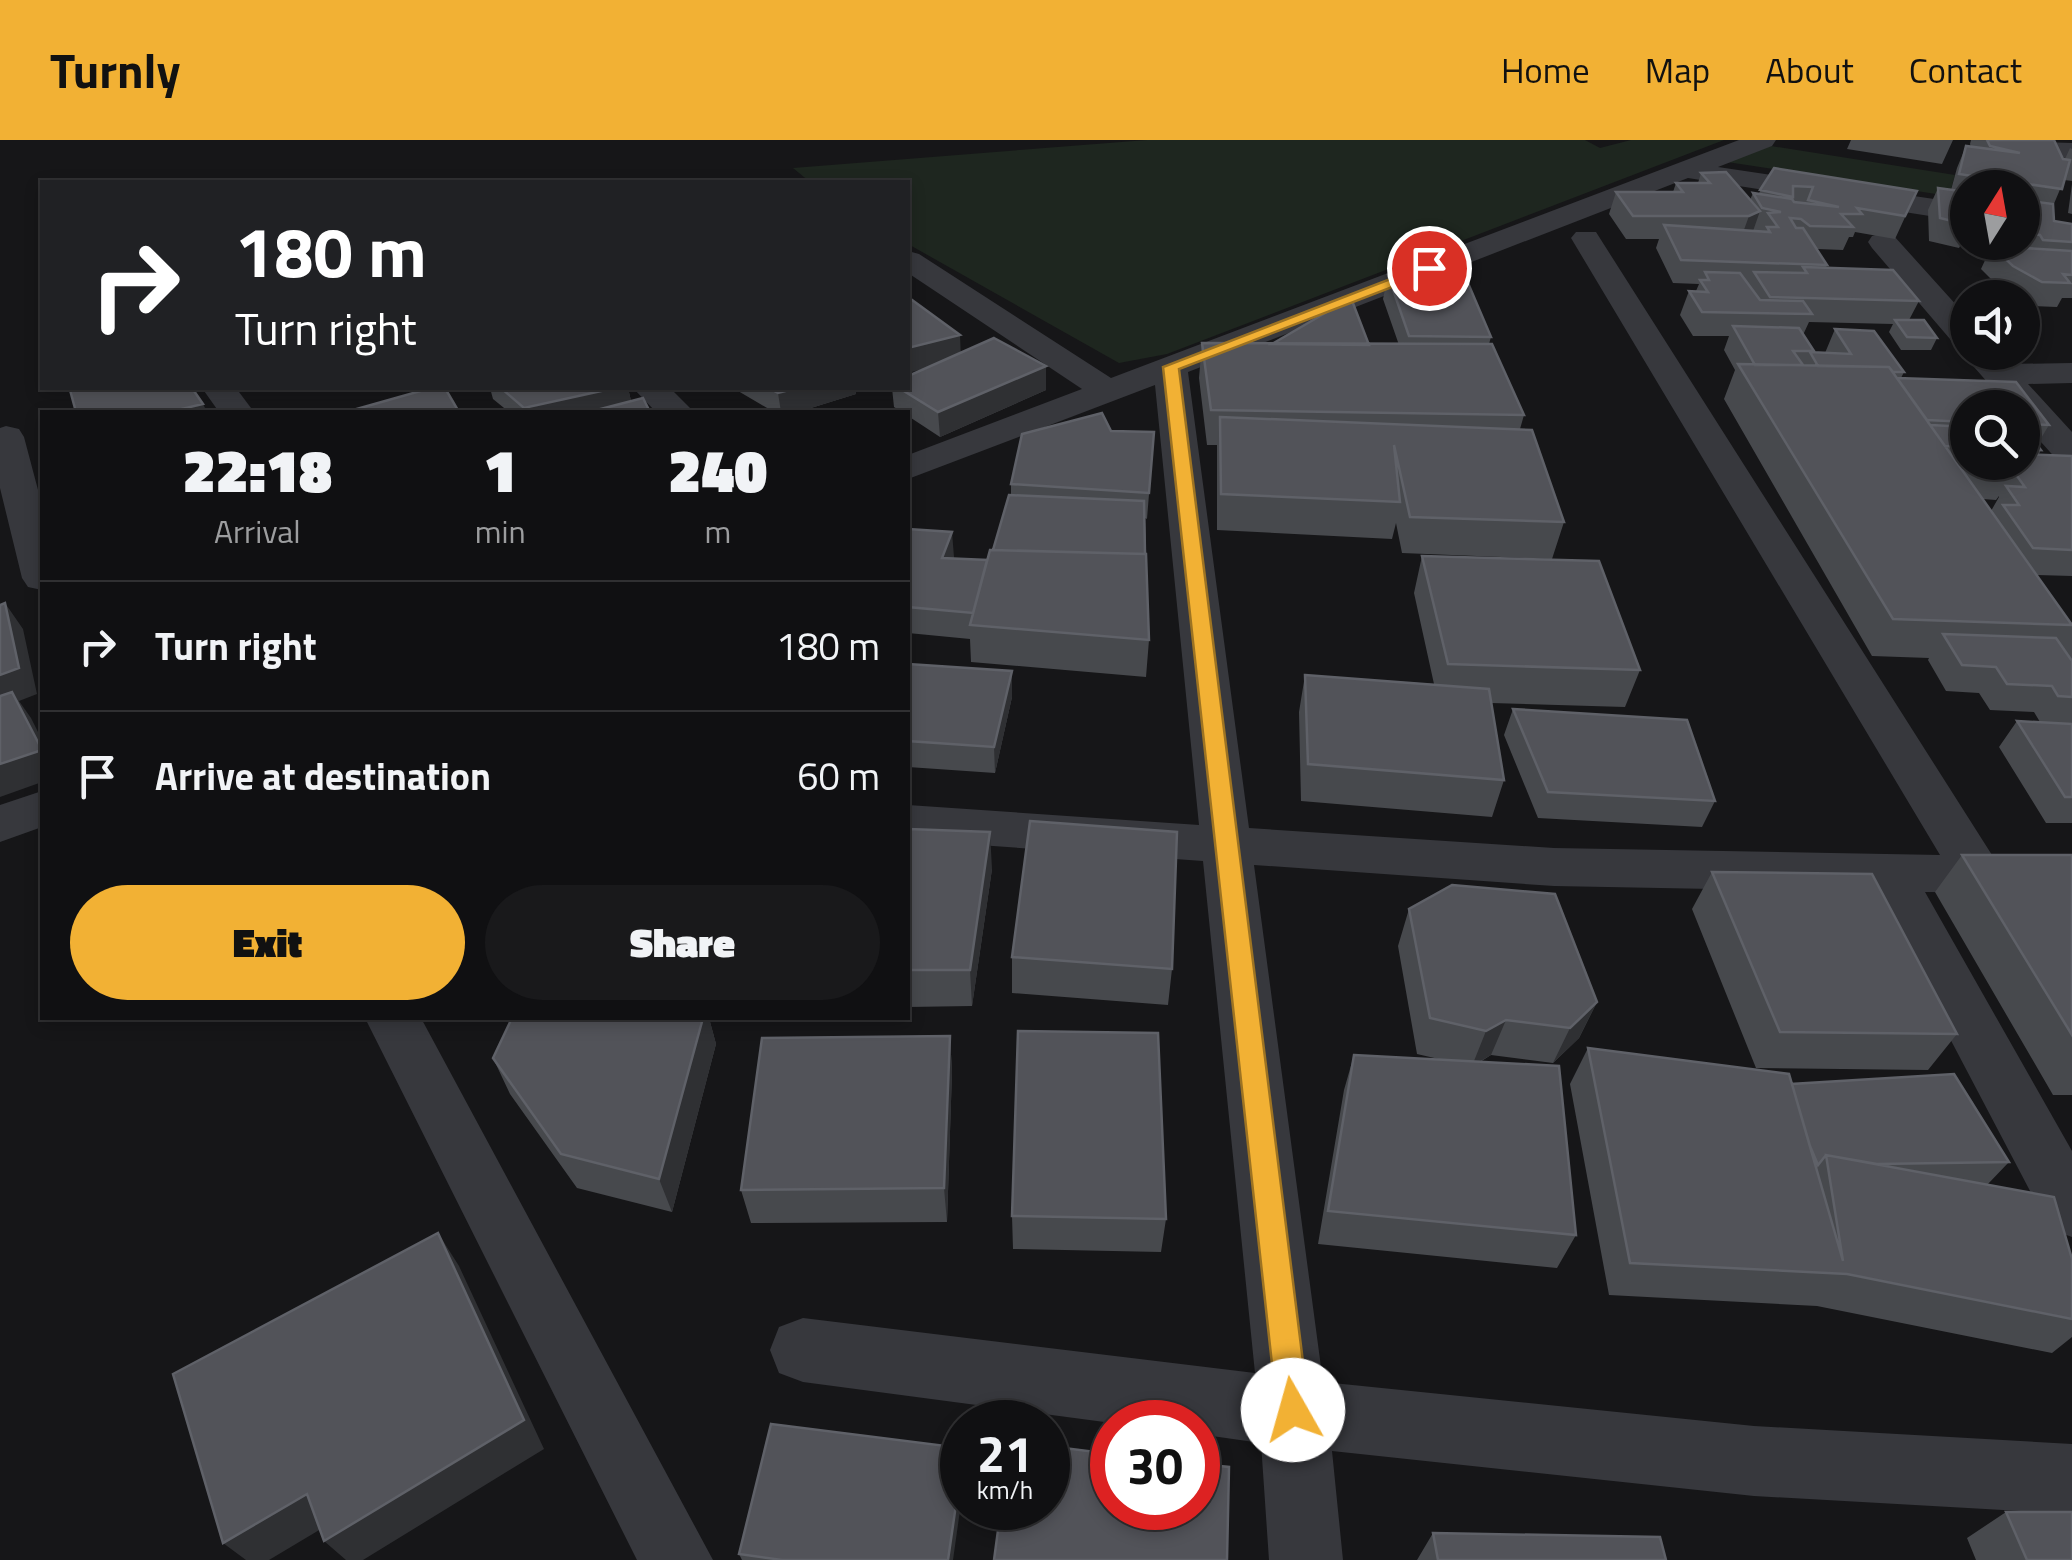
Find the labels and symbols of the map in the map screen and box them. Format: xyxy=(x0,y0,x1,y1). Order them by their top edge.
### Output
north arrow xyxy=(1950,170,2040,260)
pin xyxy=(1387,226,1472,311)
position arrow xyxy=(1241,1358,1345,1462)
speed limit sign: 30 xyxy=(1090,1400,1220,1530)

